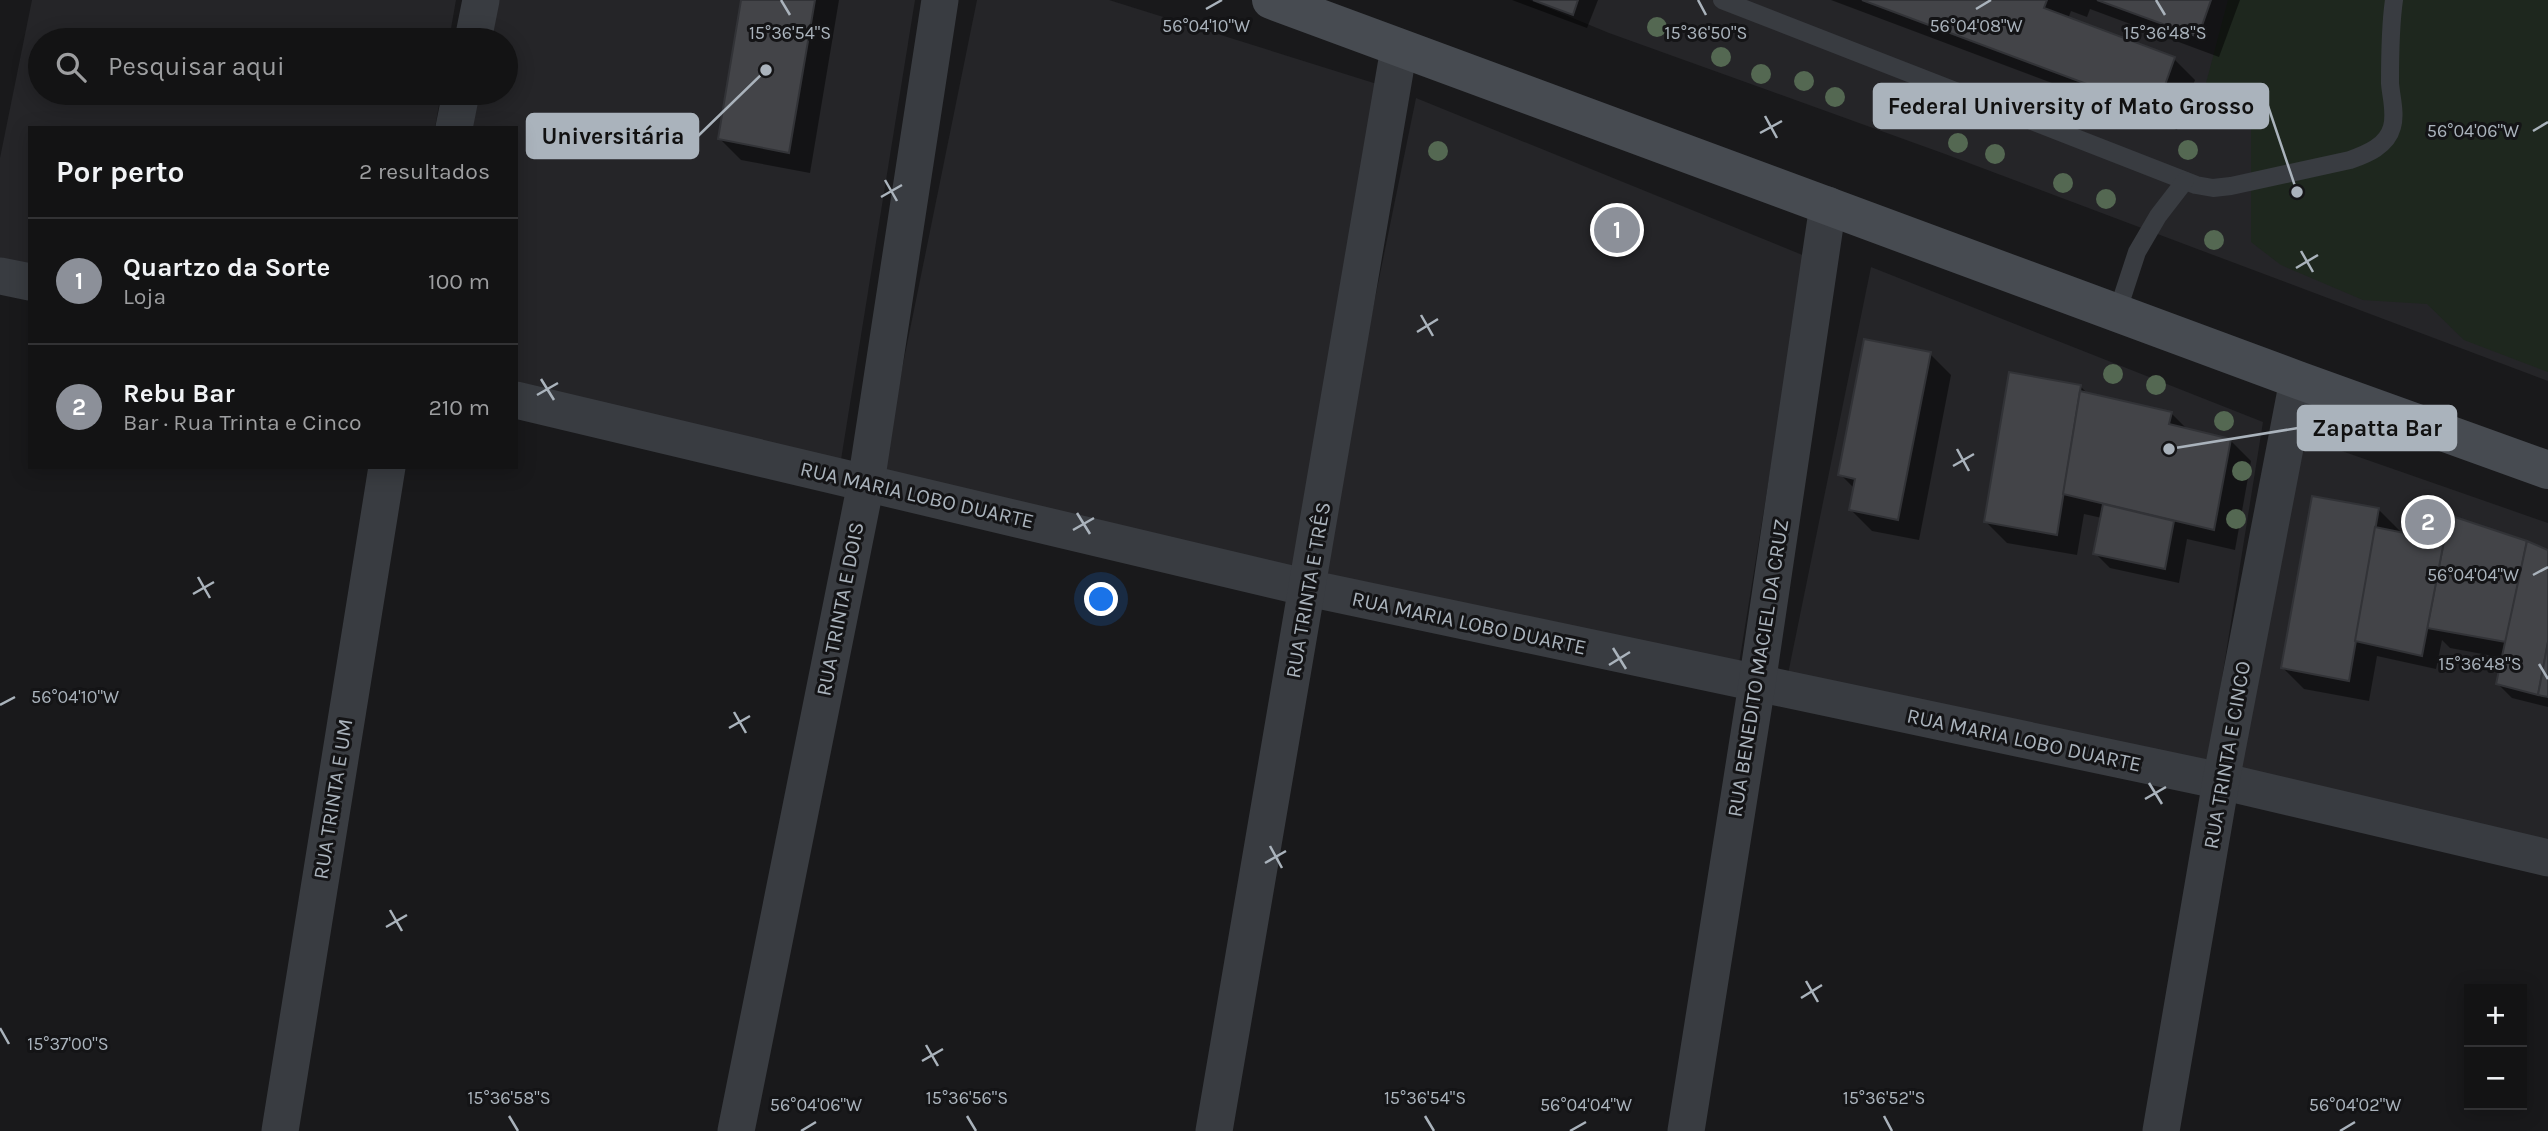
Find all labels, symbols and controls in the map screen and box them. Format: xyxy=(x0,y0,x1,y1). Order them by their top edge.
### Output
text: 56°04'10"W xyxy=(1162,15,1250,37)
text: 56°04'08"W xyxy=(1929,15,2023,37)
text: 15°36'54"S xyxy=(749,22,831,44)
text: 15°36'50"S xyxy=(1665,22,1747,44)
text: 15°36'48"S xyxy=(2123,22,2207,44)
search box xyxy=(28,28,518,105)
icon: search xyxy=(52,48,90,86)
text: Pesquisar aqui xyxy=(108,51,285,82)
callout: Federal University of Mato Grosso xyxy=(1874,84,2268,128)
text: Federal University of Mato Grosso xyxy=(1888,93,2254,120)
callout: Universitária xyxy=(527,114,698,158)
text: 56°04'06"W xyxy=(2427,120,2519,142)
text: Universitária xyxy=(541,123,685,150)
text: Por perto xyxy=(56,154,185,190)
text: 2 resultados xyxy=(359,158,490,185)
pin: 1 xyxy=(1594,204,1640,256)
text: Quartzo da Sorte xyxy=(123,252,330,283)
text: 1 xyxy=(75,268,83,295)
text: 100 m xyxy=(428,268,490,295)
text: Loja xyxy=(123,283,166,310)
text: Rebu Bar xyxy=(123,378,235,409)
text: 2 xyxy=(72,394,86,421)
text: 210 m xyxy=(428,394,490,421)
callout: Zapatta Bar xyxy=(2298,406,2456,450)
text: Bar · Rua Trinta e Cinco xyxy=(123,409,362,436)
text: Zapatta Bar xyxy=(2312,415,2442,442)
street label: RUA MARIA LOBO DUARTE xyxy=(798,456,1036,534)
pin: 2 xyxy=(2405,496,2451,548)
street label: RUA TRINTA E TRÊS xyxy=(1281,500,1335,680)
street label: RUA BENEDITO MACIEL DA CRUZ xyxy=(1723,517,1793,819)
street label: RUA TRINTA E DOIS xyxy=(811,520,869,698)
text: 56°04'04"W xyxy=(2427,564,2519,586)
your location xyxy=(1084,582,1118,616)
street label: RUA MARIA LOBO DUARTE xyxy=(1350,586,1588,660)
text: 15°36'48"S xyxy=(2438,653,2522,675)
street label: RUA TRINTA E CINCO xyxy=(2199,659,2255,851)
text: 56°04'10"W xyxy=(31,686,119,708)
street label: RUA MARIA LOBO DUARTE xyxy=(1905,703,2143,777)
street label: RUA TRINTA E UM xyxy=(308,717,358,881)
map controls xyxy=(2464,984,2527,1110)
button: + xyxy=(2464,984,2527,1047)
text: 15°37'00"S xyxy=(27,1033,109,1055)
button: − xyxy=(2464,1047,2527,1110)
text: 15°36'58"S xyxy=(467,1087,551,1109)
text: 15°36'56"S xyxy=(926,1087,1008,1109)
text: 15°36'54"S xyxy=(1384,1087,1466,1109)
text: 15°36'52"S xyxy=(1843,1087,1925,1109)
text: 56°04'06"W xyxy=(770,1094,862,1116)
text: 56°04'04"W xyxy=(1540,1094,1632,1116)
text: 56°04'02"W xyxy=(2309,1094,2401,1116)

